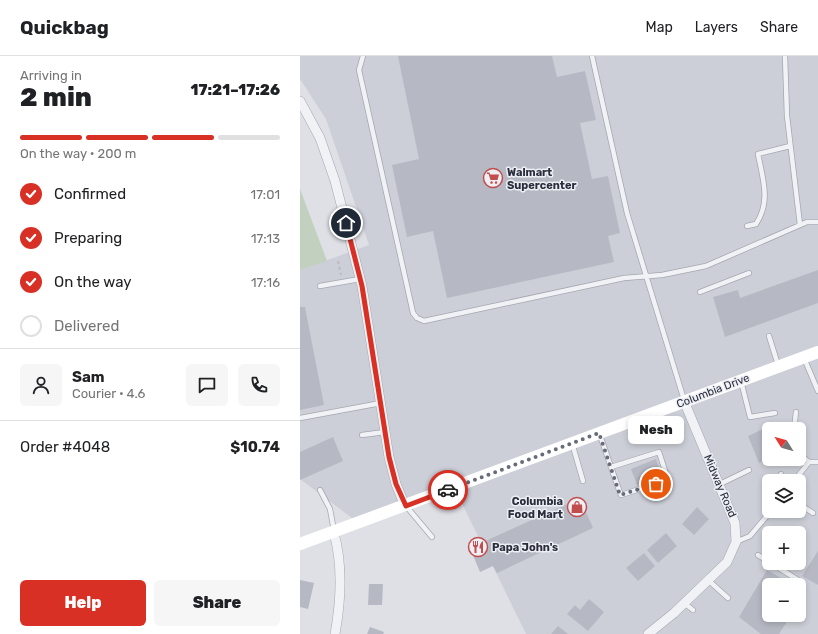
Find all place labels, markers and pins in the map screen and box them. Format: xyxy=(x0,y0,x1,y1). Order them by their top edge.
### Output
place label: Walmart Supercenter xyxy=(507,166,576,192)
supermarket icon: Walmart Supercenter xyxy=(482,167,504,189)
pin xyxy=(329,206,363,240)
callout: Nesh xyxy=(628,416,684,444)
pin xyxy=(639,467,673,501)
place label: Columbia Food Mart xyxy=(508,495,563,521)
shop icon: Columbia Food Mart xyxy=(566,496,588,518)
restaurant icon: Papa John's xyxy=(467,536,489,558)
place label: Papa John's xyxy=(492,541,558,554)

